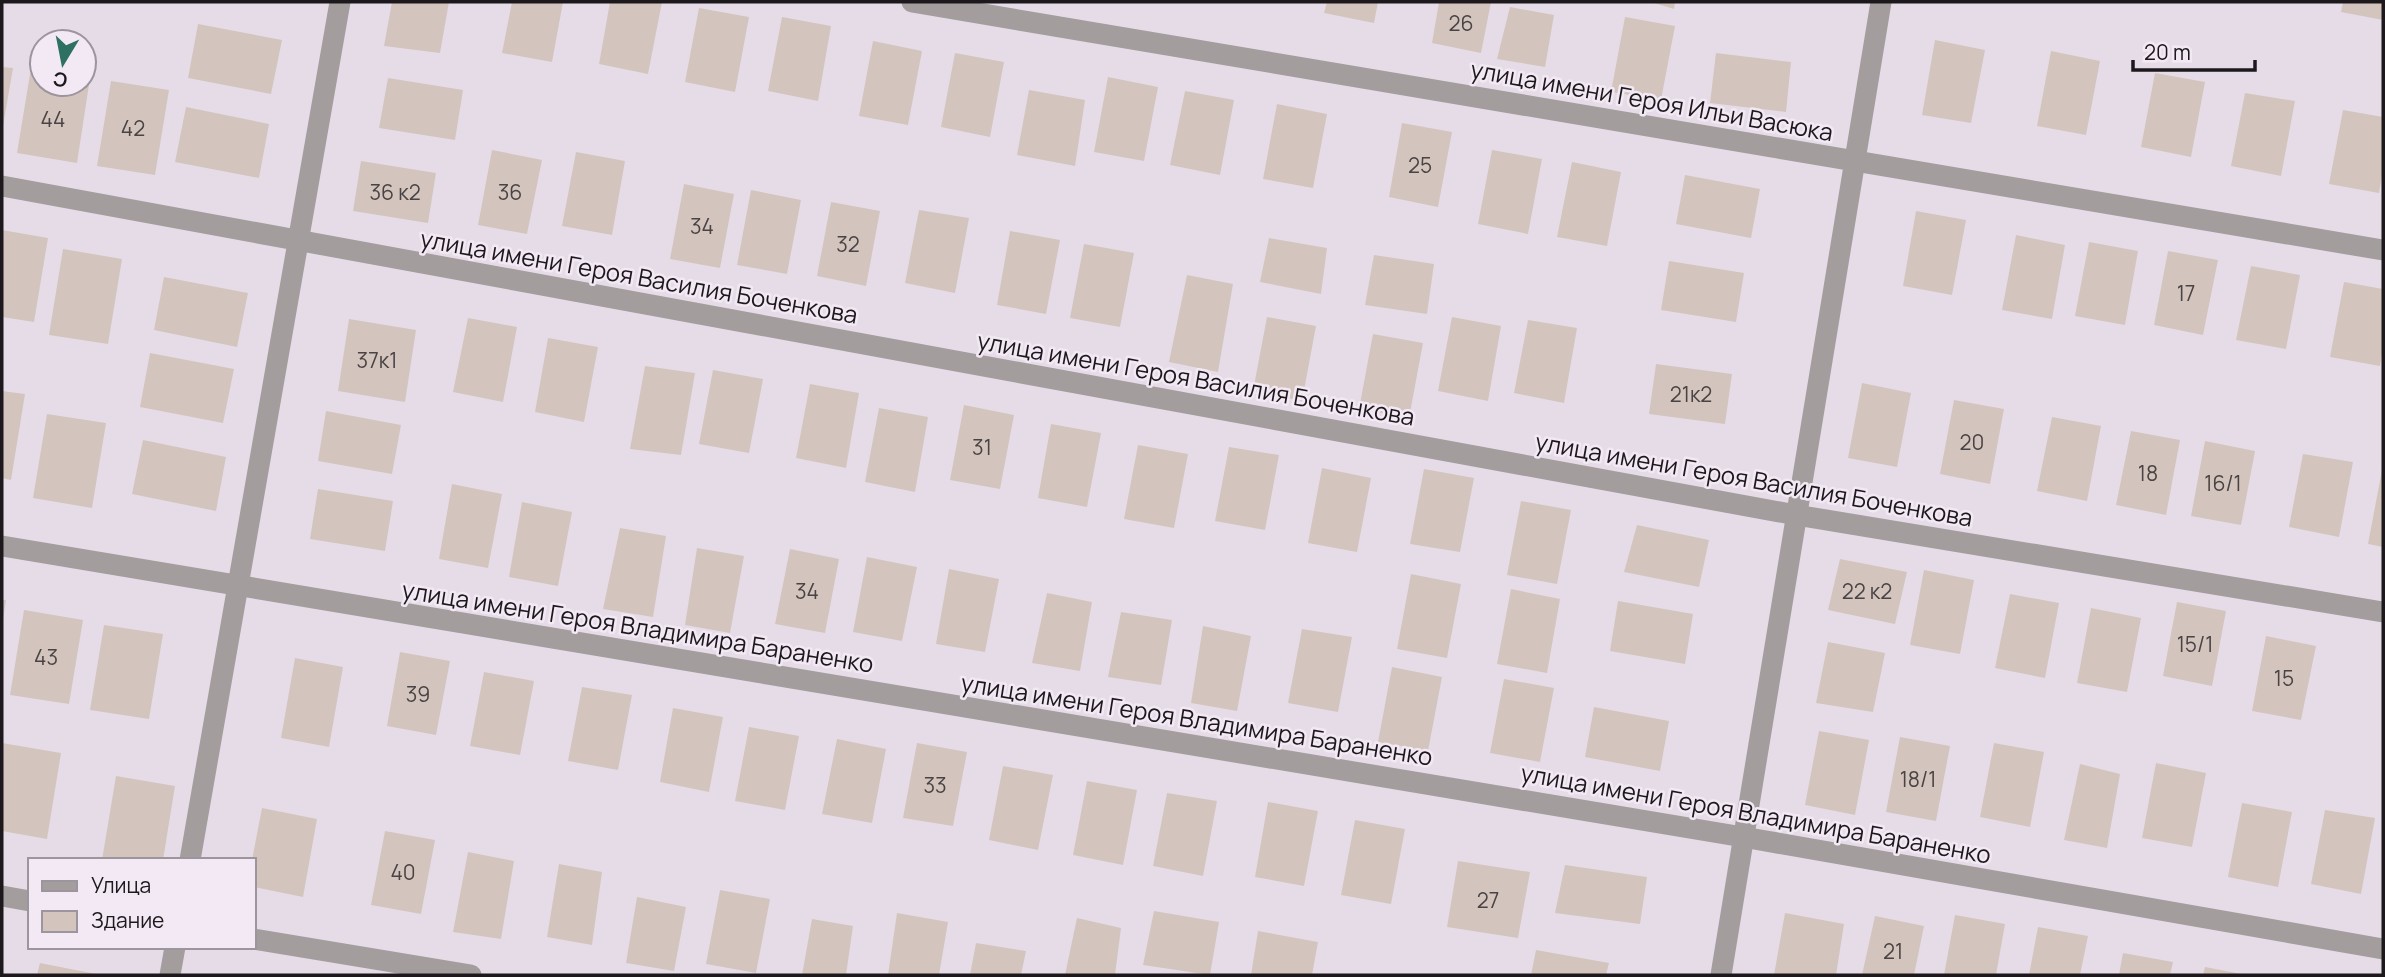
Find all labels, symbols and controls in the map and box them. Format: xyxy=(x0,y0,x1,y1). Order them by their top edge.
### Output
house number: 26 xyxy=(1448,9,1474,37)
north arrow xyxy=(28,28,98,98)
scale bar xyxy=(2133,28,2256,72)
text: 20 m xyxy=(2144,38,2191,66)
street label: улица имени Героя Ильи Васюка xyxy=(1468,52,1836,148)
text: С xyxy=(51,66,69,94)
house number: 44 xyxy=(41,105,65,133)
house number: 42 xyxy=(121,114,145,142)
house number: 25 xyxy=(1408,151,1432,179)
house number: 36 к2 xyxy=(369,178,421,206)
house number: 36 xyxy=(498,178,522,206)
house number: 34 xyxy=(690,212,714,240)
street label: улица имени Героя Василия Боченкова xyxy=(418,221,860,331)
house number: 32 xyxy=(836,230,860,258)
house number: 17 xyxy=(2177,279,2195,307)
street label: улица имени Героя Василия Боченкова xyxy=(975,323,1417,433)
house number: 37к1 xyxy=(357,346,397,374)
house number: 21к2 xyxy=(1670,380,1712,408)
street label: улица имени Героя Василия Боченкова xyxy=(1533,424,1975,534)
house number: 20 xyxy=(1960,428,1984,456)
house number: 31 xyxy=(972,433,992,461)
house number: 18 xyxy=(2138,459,2158,487)
house number: 16/1 xyxy=(2204,469,2242,497)
street label: улица имени Героя Владимира Бараненко xyxy=(400,572,876,680)
house number: 34 xyxy=(795,577,819,605)
house number: 22 к2 xyxy=(1842,577,1892,605)
house number: 15/1 xyxy=(2177,630,2213,658)
house number: 43 xyxy=(34,643,58,671)
house number: 15 xyxy=(2274,664,2294,692)
street label: улица имени Героя Владимира Бараненко xyxy=(959,665,1435,773)
house number: 39 xyxy=(406,680,430,708)
street label: улица имени Героя Владимира Бараненко xyxy=(1518,755,1994,871)
house number: 18/1 xyxy=(1900,765,1936,793)
house number: 33 xyxy=(923,771,947,799)
legend xyxy=(28,858,256,949)
house number: 40 xyxy=(390,858,416,886)
text: Улица xyxy=(91,871,151,899)
house number: 27 xyxy=(1477,886,1499,914)
text: Здание xyxy=(91,906,164,934)
house number: 21 xyxy=(1883,937,1903,965)

